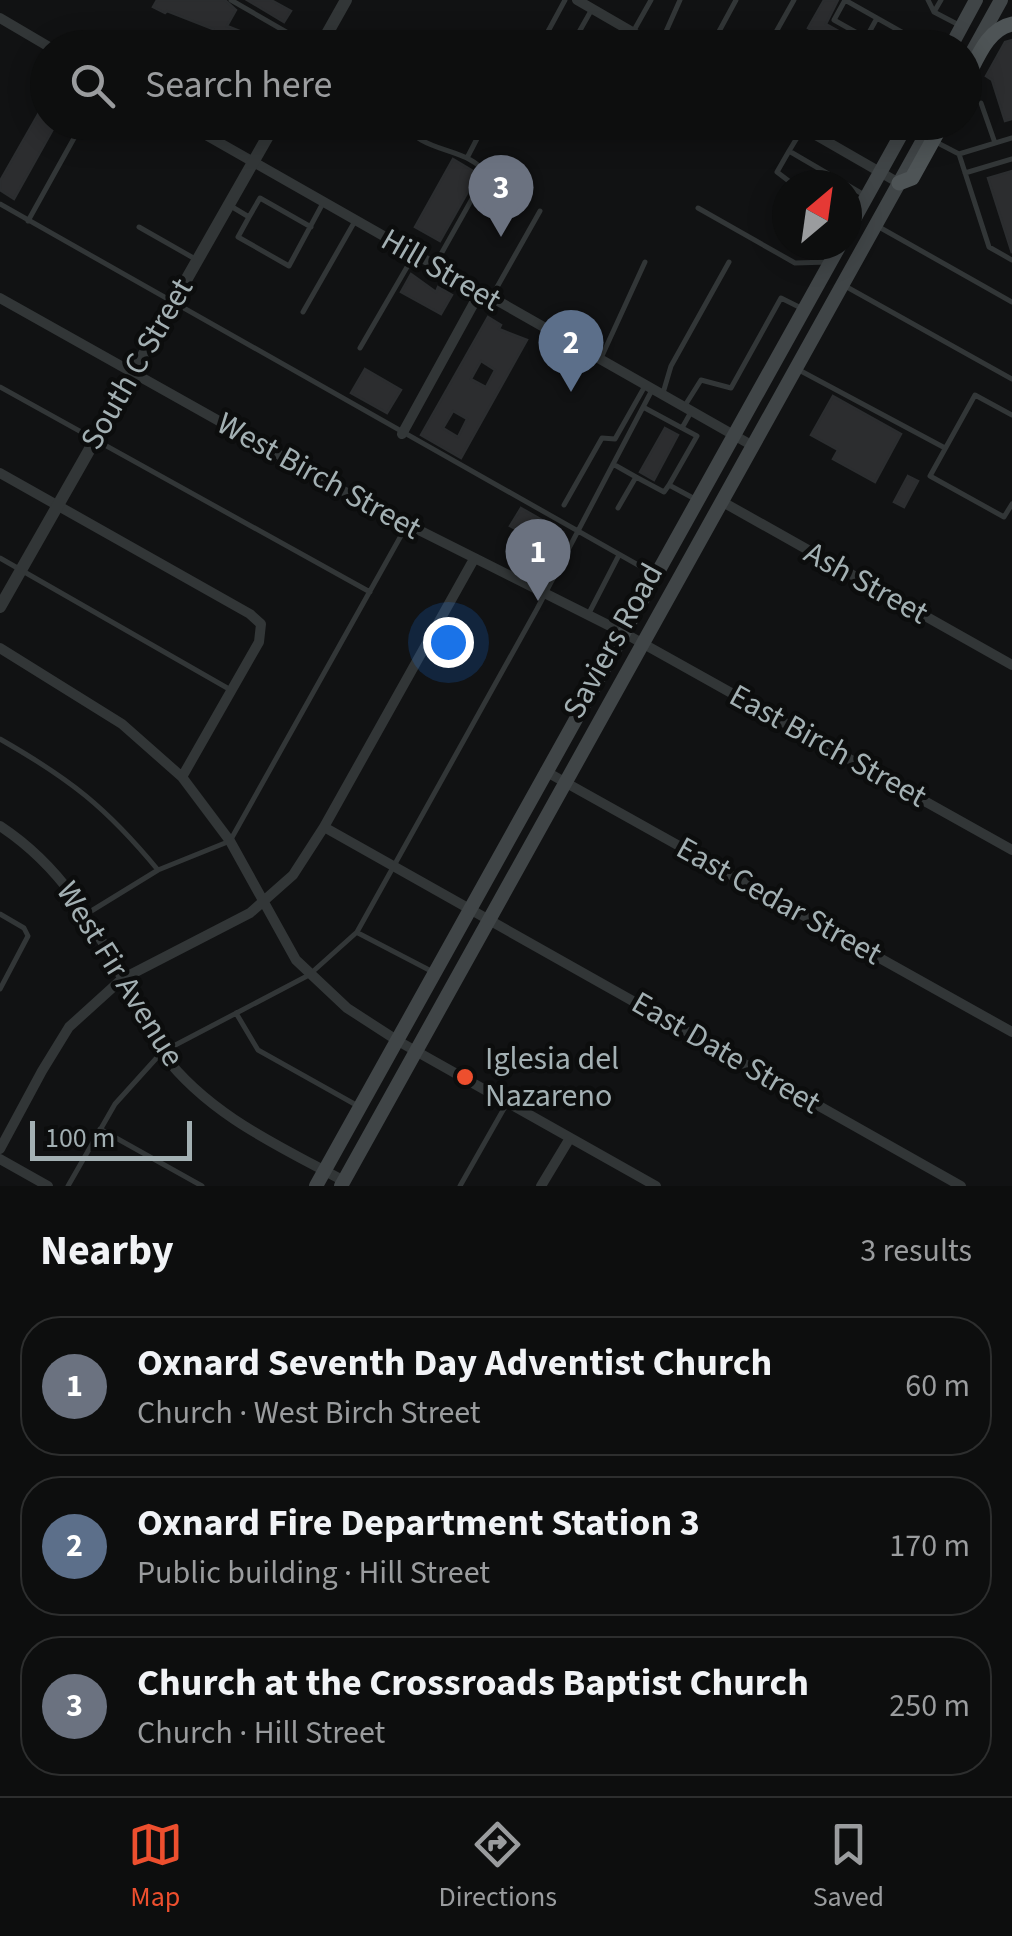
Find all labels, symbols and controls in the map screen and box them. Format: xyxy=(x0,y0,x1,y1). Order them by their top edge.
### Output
search box xyxy=(30,30,982,140)
icon: search xyxy=(65,58,120,113)
text: Search here xyxy=(145,58,332,112)
pin: 3 xyxy=(468,154,534,237)
north arrow xyxy=(772,170,862,260)
street label: Hill Street xyxy=(372,217,510,323)
street label: South C Street xyxy=(69,270,205,458)
pin: 2 xyxy=(538,310,604,392)
street label: West Birch Street xyxy=(209,401,430,551)
pin: 1 xyxy=(506,518,570,601)
street label: Ash Street xyxy=(796,530,937,636)
street label: Saviers Road xyxy=(551,555,675,727)
your location xyxy=(423,617,474,668)
street label: East Birch Street xyxy=(721,673,935,819)
street label: East Cedar Street xyxy=(668,825,890,977)
street label: West Fir Avenue xyxy=(45,872,195,1076)
street label: East Date Street xyxy=(623,980,829,1126)
place label: Iglesia del Nazareno xyxy=(485,1036,619,1119)
marker: Iglesia del Nazareno xyxy=(454,1066,476,1088)
scale bar xyxy=(30,1116,192,1160)
text: 100 m xyxy=(45,1118,116,1158)
text: Nearby xyxy=(40,1221,174,1281)
text: 3 results xyxy=(860,1228,972,1274)
text: Oxnard Seventh Day Adventist Church xyxy=(137,1336,772,1390)
text: 1 xyxy=(66,1363,83,1409)
text: 60 m xyxy=(905,1363,970,1409)
text: Church · West Birch Street xyxy=(137,1390,481,1436)
text: Oxnard Fire Department Station 3 xyxy=(137,1496,700,1550)
text: 2 xyxy=(66,1523,83,1569)
text: 170 m xyxy=(889,1523,970,1569)
text: Public building · Hill Street xyxy=(137,1550,490,1596)
text: Church at the Crossroads Baptist Church xyxy=(137,1656,809,1710)
text: 3 xyxy=(66,1683,83,1729)
text: 250 m xyxy=(889,1683,970,1729)
text: Church · Hill Street xyxy=(137,1710,385,1756)
tab: Map xyxy=(128,1817,183,1917)
tab: Directions xyxy=(439,1817,557,1917)
tab: Saved xyxy=(813,1817,884,1917)

